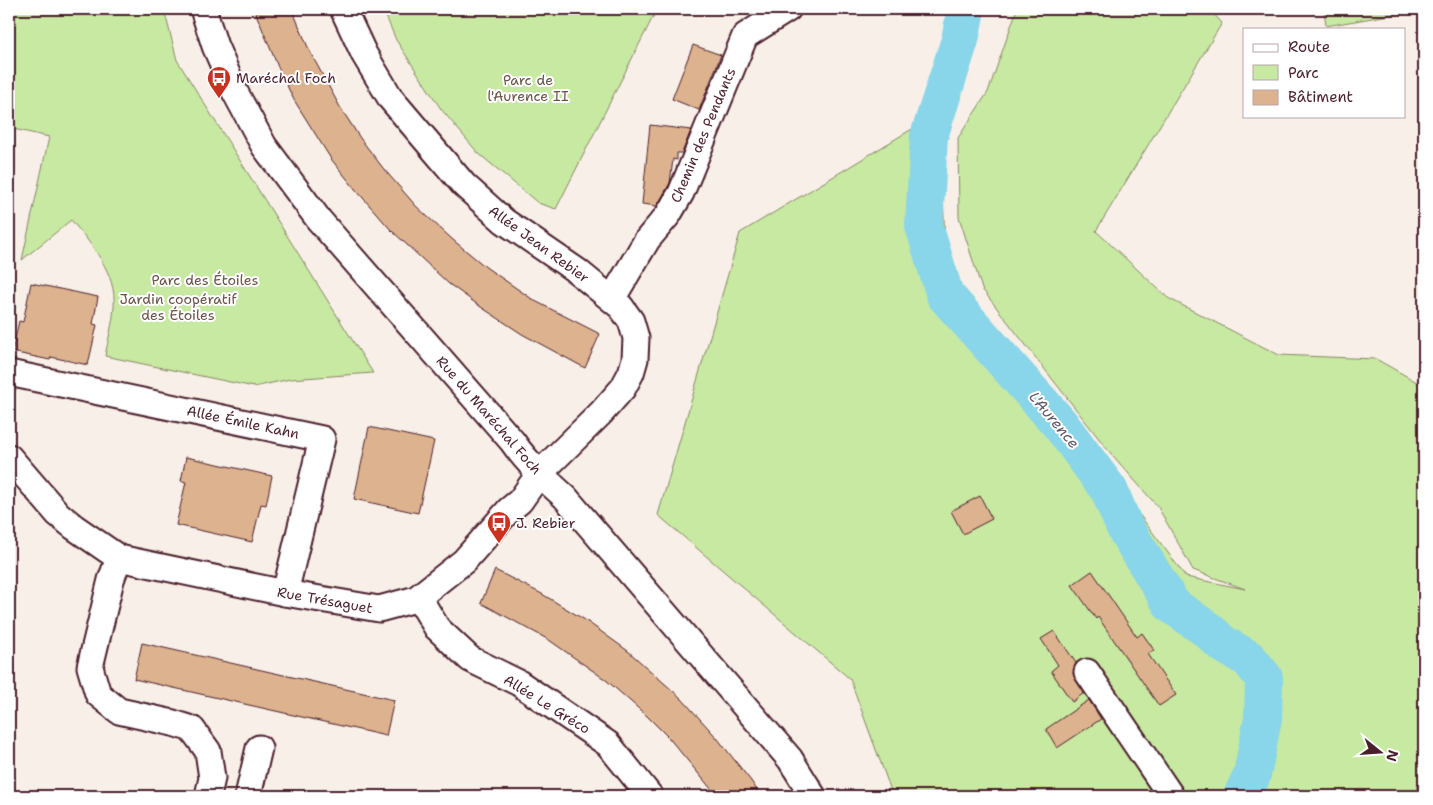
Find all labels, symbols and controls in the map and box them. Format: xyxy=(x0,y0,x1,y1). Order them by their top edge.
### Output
legend xyxy=(1243,28,1406,118)
text: Route xyxy=(1288,37,1330,57)
text: Parc xyxy=(1288,63,1319,83)
bus stop icon: Maréchal Foch xyxy=(206,65,232,99)
street label: Chemin des Pendants xyxy=(666,65,740,205)
place label: Maréchal Foch xyxy=(236,69,336,87)
park label: Parc de l'Aurence II xyxy=(487,71,569,105)
text: Bâtiment xyxy=(1288,87,1353,107)
street label: Allée Jean Rebier xyxy=(485,201,593,287)
park label: Parc des Étoiles xyxy=(152,271,258,289)
park label: Jardin coopératif des Étoiles xyxy=(120,290,237,324)
street label: Rue du Maréchal Foch xyxy=(433,352,545,478)
water label: L'Aurence xyxy=(1024,387,1084,453)
street label: Allée Émile Kahn xyxy=(185,401,301,443)
bus stop icon: J. Rebier xyxy=(486,510,512,544)
place label: J. Rebier xyxy=(516,514,576,532)
street label: Rue Trésaguet xyxy=(276,583,374,617)
street label: Allée Le Gréco xyxy=(500,670,594,738)
north arrow xyxy=(1356,728,1406,778)
text: N xyxy=(1382,748,1403,764)

